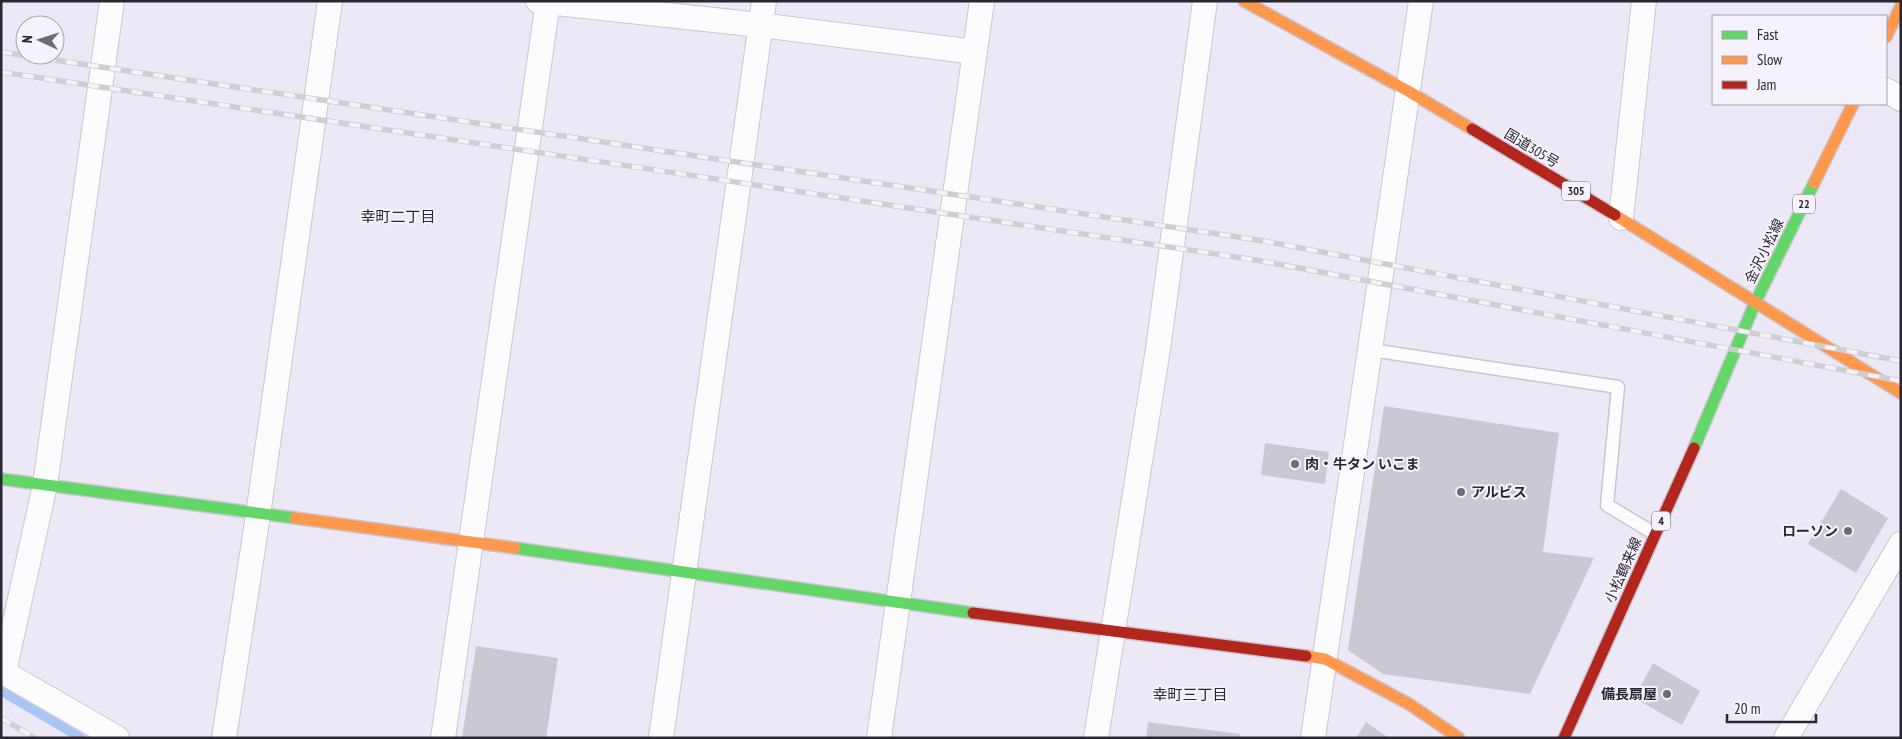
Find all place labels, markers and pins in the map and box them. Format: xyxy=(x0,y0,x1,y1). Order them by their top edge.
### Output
place label: 肉・牛タン いこま xyxy=(1305,455,1420,473)
marker: 肉・牛タン いこま xyxy=(1289,458,1301,470)
place label: アルビス xyxy=(1471,483,1527,501)
marker: アルビス xyxy=(1455,486,1467,498)
place label: ローソン xyxy=(1782,522,1838,540)
marker: ローソン xyxy=(1842,525,1854,537)
place label: 備長扇屋 xyxy=(1601,685,1657,703)
marker: 備長扇屋 xyxy=(1661,688,1673,700)

